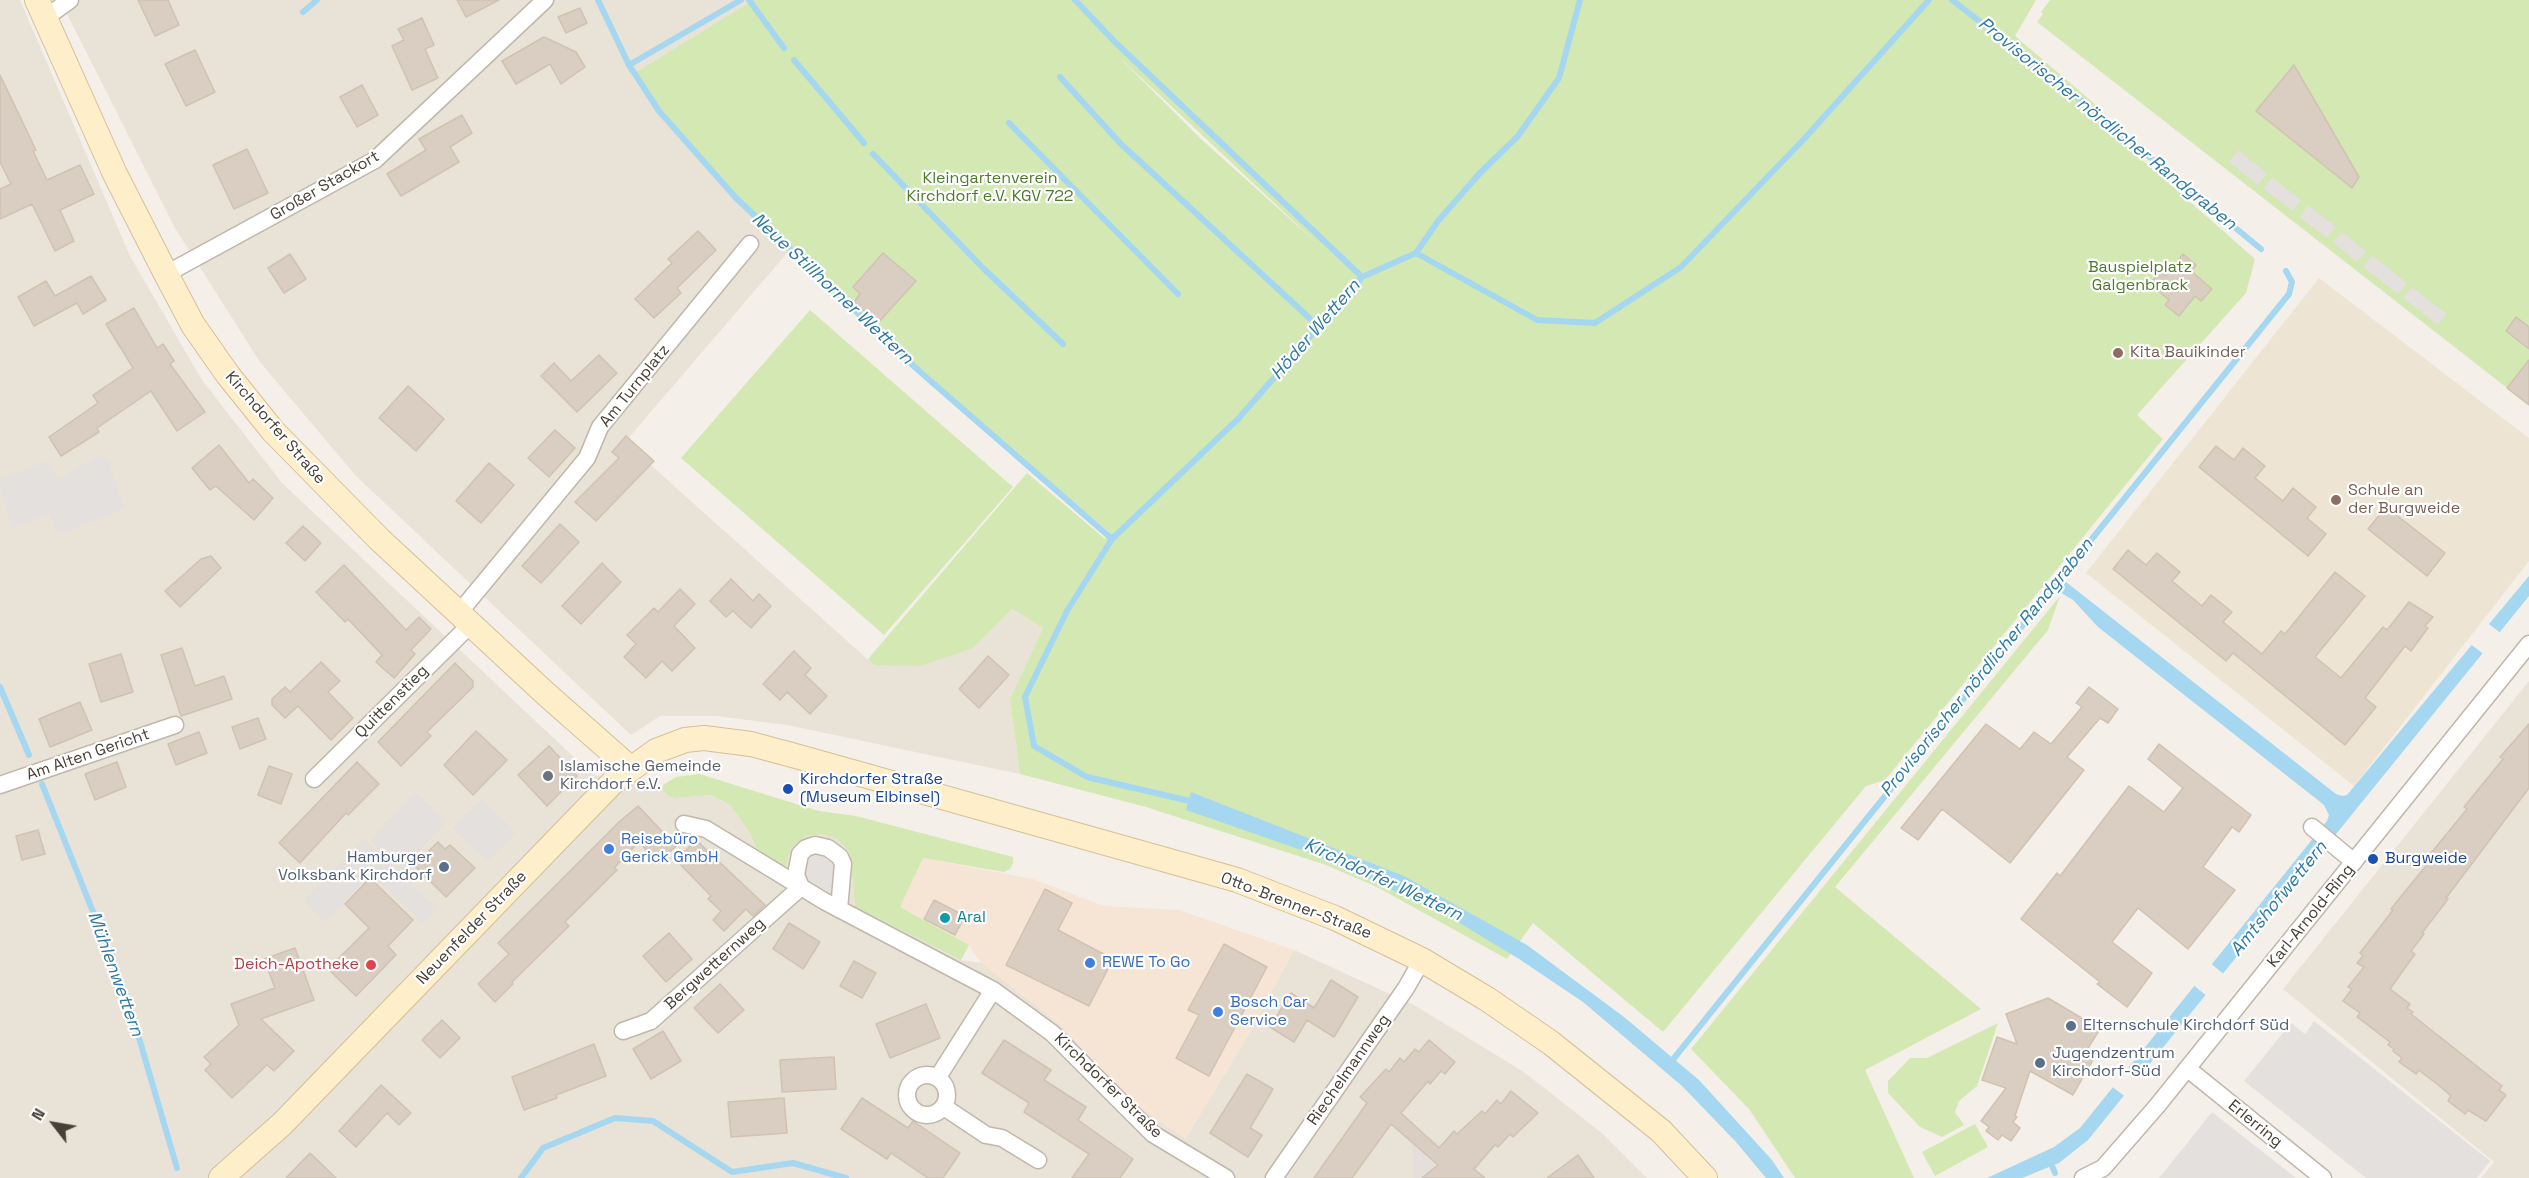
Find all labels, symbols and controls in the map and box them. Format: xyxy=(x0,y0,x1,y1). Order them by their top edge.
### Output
water label: Provisorischer nördlicher Randgraben xyxy=(1973,13,2241,235)
street label: Großer Stackort xyxy=(267,147,383,225)
park label: Kleingartenverein Kirchdorf e.V. KGV 722 xyxy=(907,169,1073,207)
water label: Neue Stillhorner Wettern xyxy=(747,209,917,369)
park label: Bauspielplatz Galgenbrack xyxy=(2088,258,2192,296)
water label: Höder Wettern xyxy=(1267,276,1365,384)
street label: Am Turnplatz xyxy=(596,341,674,431)
place label: Kita Bauikinder xyxy=(2130,343,2246,363)
marker: Kita Bauikinder xyxy=(2111,346,2125,360)
street label: Kirchdorfer Straße xyxy=(221,368,329,488)
place label: Schule an der Burgweide xyxy=(2348,481,2460,519)
marker: Schule an der Burgweide xyxy=(2329,493,2343,507)
water label: Provisorischer nördlicher Randgraben xyxy=(1876,534,2098,802)
street label: Quittenstieg xyxy=(351,661,433,743)
street label: Am Alten Gericht xyxy=(24,725,152,785)
place label: Islamische Gemeinde Kirchdorf e.V. xyxy=(560,757,721,795)
marker: Islamische Gemeinde Kirchdorf e.V. xyxy=(541,769,555,783)
place label: Kirchdorfer Straße (Museum Elbinsel) xyxy=(800,770,943,808)
marker: Kirchdorfer Straße (Museum Elbinsel) xyxy=(781,782,795,796)
place label: Reisebüro Gerick GmbH xyxy=(621,830,718,868)
water label: Kirchdorfer Wettern xyxy=(1301,834,1465,926)
water label: Amtshofwettern xyxy=(2226,837,2332,961)
marker: Reisebüro Gerick GmbH xyxy=(602,842,616,856)
place label: Hamburger Volksbank Kirchdorf xyxy=(278,848,432,886)
place label: Burgweide xyxy=(2385,849,2467,869)
marker: Burgweide xyxy=(2366,852,2380,866)
marker: Hamburger Volksbank Kirchdorf xyxy=(437,860,451,874)
street label: Karl-Arnold-Ring xyxy=(2263,860,2359,972)
street label: Neuenfelder Straße xyxy=(413,867,531,989)
street label: Otto-Brenner-Straße xyxy=(1218,868,1374,944)
place label: Aral xyxy=(957,908,986,928)
water label: Mühlenwettern xyxy=(82,909,148,1039)
marker: Aral xyxy=(938,911,952,925)
street label: Bergwetternweg xyxy=(661,914,769,1014)
place label: REWE To Go xyxy=(1102,953,1190,973)
place label: Deich-Apotheke xyxy=(234,955,359,975)
marker: REWE To Go xyxy=(1083,956,1097,970)
marker: Deich-Apotheke xyxy=(364,958,378,972)
place label: Bosch Car Service xyxy=(1230,993,1308,1031)
marker: Bosch Car Service xyxy=(1211,1005,1225,1019)
street label: Riechelmannweg xyxy=(1304,1011,1394,1129)
place label: Elternschule Kirchdorf Süd xyxy=(2083,1016,2289,1036)
marker: Elternschule Kirchdorf Süd xyxy=(2064,1019,2078,1033)
street label: Kirchdorfer Straße xyxy=(1050,1029,1166,1143)
place label: Jugendzentrum Kirchdorf-Süd xyxy=(2052,1044,2175,1082)
marker: Jugendzentrum Kirchdorf-Süd xyxy=(2033,1056,2047,1070)
north arrow xyxy=(24,1094,84,1154)
street label: Erlerring xyxy=(2224,1096,2286,1152)
text: N xyxy=(26,1104,50,1124)

